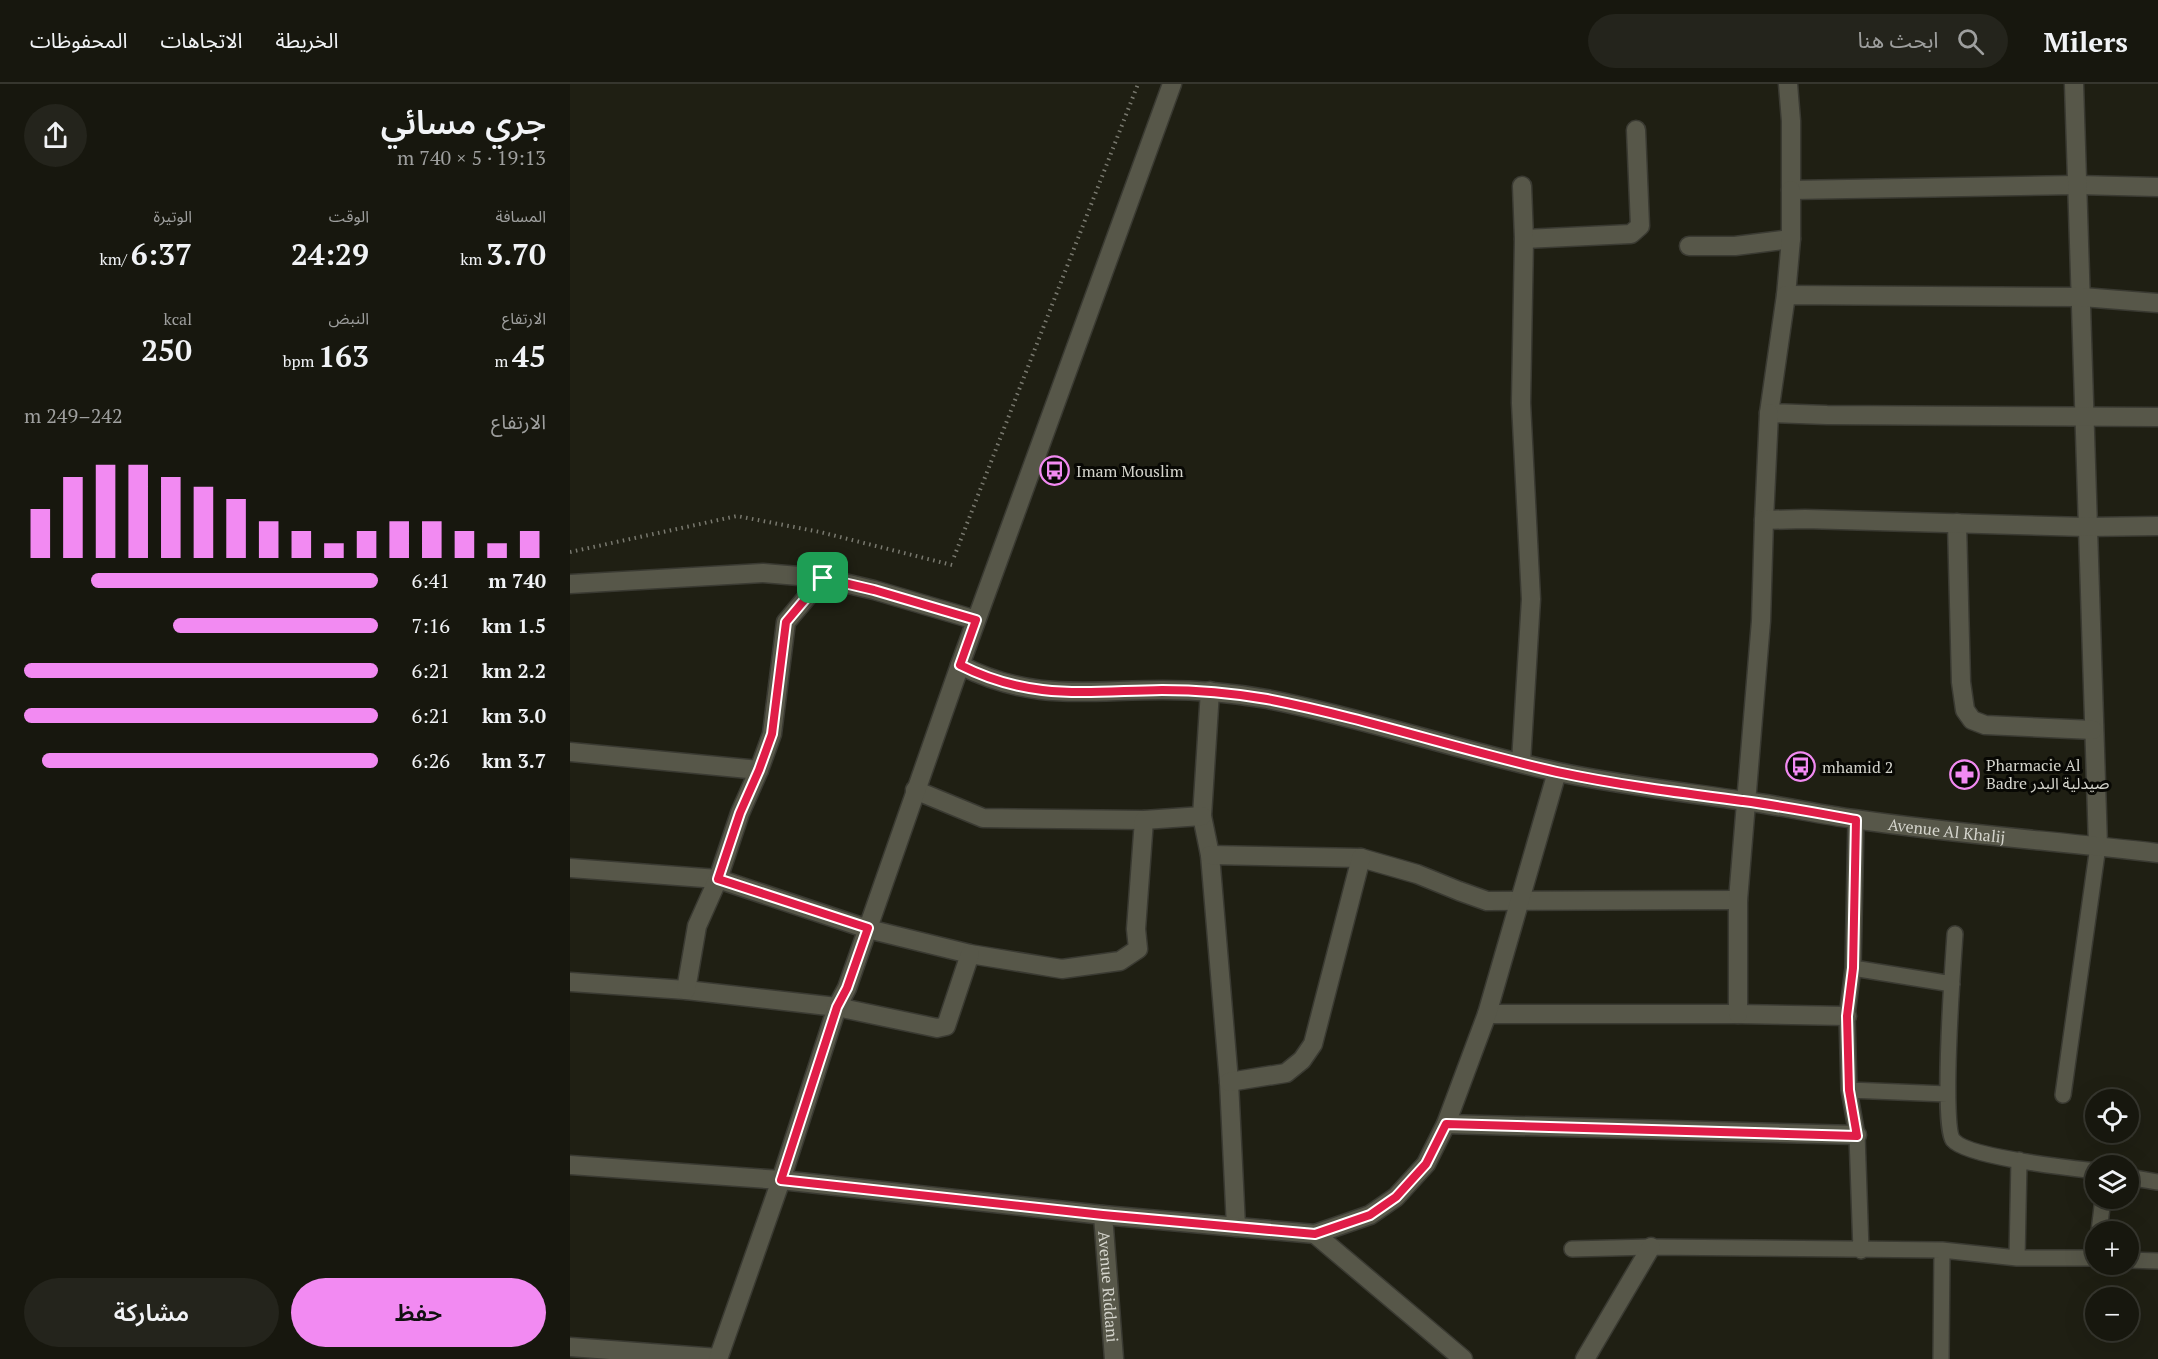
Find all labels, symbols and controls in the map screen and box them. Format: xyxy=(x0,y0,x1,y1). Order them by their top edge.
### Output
search box xyxy=(1588,14,2008,68)
text: Milers xyxy=(2044,23,2128,60)
text: ابحث هنا xyxy=(1857,25,1939,54)
icon: search xyxy=(1954,25,1987,58)
text: المحفوظات xyxy=(30,26,127,54)
text: الاتجاهات xyxy=(160,26,242,54)
text: الخريطة xyxy=(275,26,338,54)
text: جري مسائي xyxy=(381,100,546,143)
button: share xyxy=(24,104,87,167)
text: 19:13 · 5 × 740 m xyxy=(397,144,546,171)
text: الوتيرة xyxy=(154,205,192,227)
text: الوقت xyxy=(329,205,369,227)
text: المسافة xyxy=(496,205,546,227)
text: 6:37 xyxy=(131,234,192,274)
text: 24:29 xyxy=(291,234,369,274)
text: 3.70 xyxy=(486,234,546,274)
text: /km xyxy=(99,248,131,270)
text: km xyxy=(460,248,486,270)
text: النبض xyxy=(328,307,369,329)
text: الارتفاع xyxy=(502,307,546,329)
text: kcal xyxy=(164,308,192,330)
text: 250 xyxy=(141,330,192,370)
text: 163 xyxy=(318,336,369,376)
text: 45 xyxy=(512,336,546,376)
text: bpm xyxy=(283,350,318,372)
text: m xyxy=(494,350,512,372)
text: 242–249 m xyxy=(24,402,123,429)
text: الارتفاع xyxy=(491,408,546,435)
bus stop icon: Imam Mouslim xyxy=(1039,455,1071,487)
place label: Imam Mouslim xyxy=(1076,460,1184,482)
pin xyxy=(797,552,848,603)
icon: arrive xyxy=(806,561,839,594)
text: 6:41 xyxy=(411,567,450,594)
text: 740 m xyxy=(488,567,546,594)
text: 7:16 xyxy=(411,612,450,639)
text: 1.5 km xyxy=(482,612,546,639)
text: 6:21 xyxy=(411,657,450,684)
text: 2.2 km xyxy=(482,657,546,684)
text: 6:21 xyxy=(411,702,450,729)
text: 3.0 km xyxy=(482,702,546,729)
text: 6:26 xyxy=(411,747,450,774)
text: 3.7 km xyxy=(482,747,546,774)
bus stop icon: mhamid 2 xyxy=(1785,751,1817,783)
place label: Pharmacie Al Badre صيدلية البدر xyxy=(1986,754,2109,794)
place label: mhamid 2 xyxy=(1822,756,1893,778)
pharmacy icon: Pharmacie Al Badre صيدلية البدر xyxy=(1949,758,1981,790)
street label: Avenue Al Khalij xyxy=(1887,813,2006,848)
map controls xyxy=(2085,1089,2139,1341)
button: locate xyxy=(2085,1089,2139,1143)
button: layers xyxy=(2085,1155,2139,1209)
button: + xyxy=(2085,1221,2139,1275)
street label: Avenue Riddani xyxy=(1093,1230,1124,1343)
button: مشاركة xyxy=(24,1278,279,1347)
button: حفظ xyxy=(291,1278,546,1347)
button: − xyxy=(2085,1287,2139,1341)

